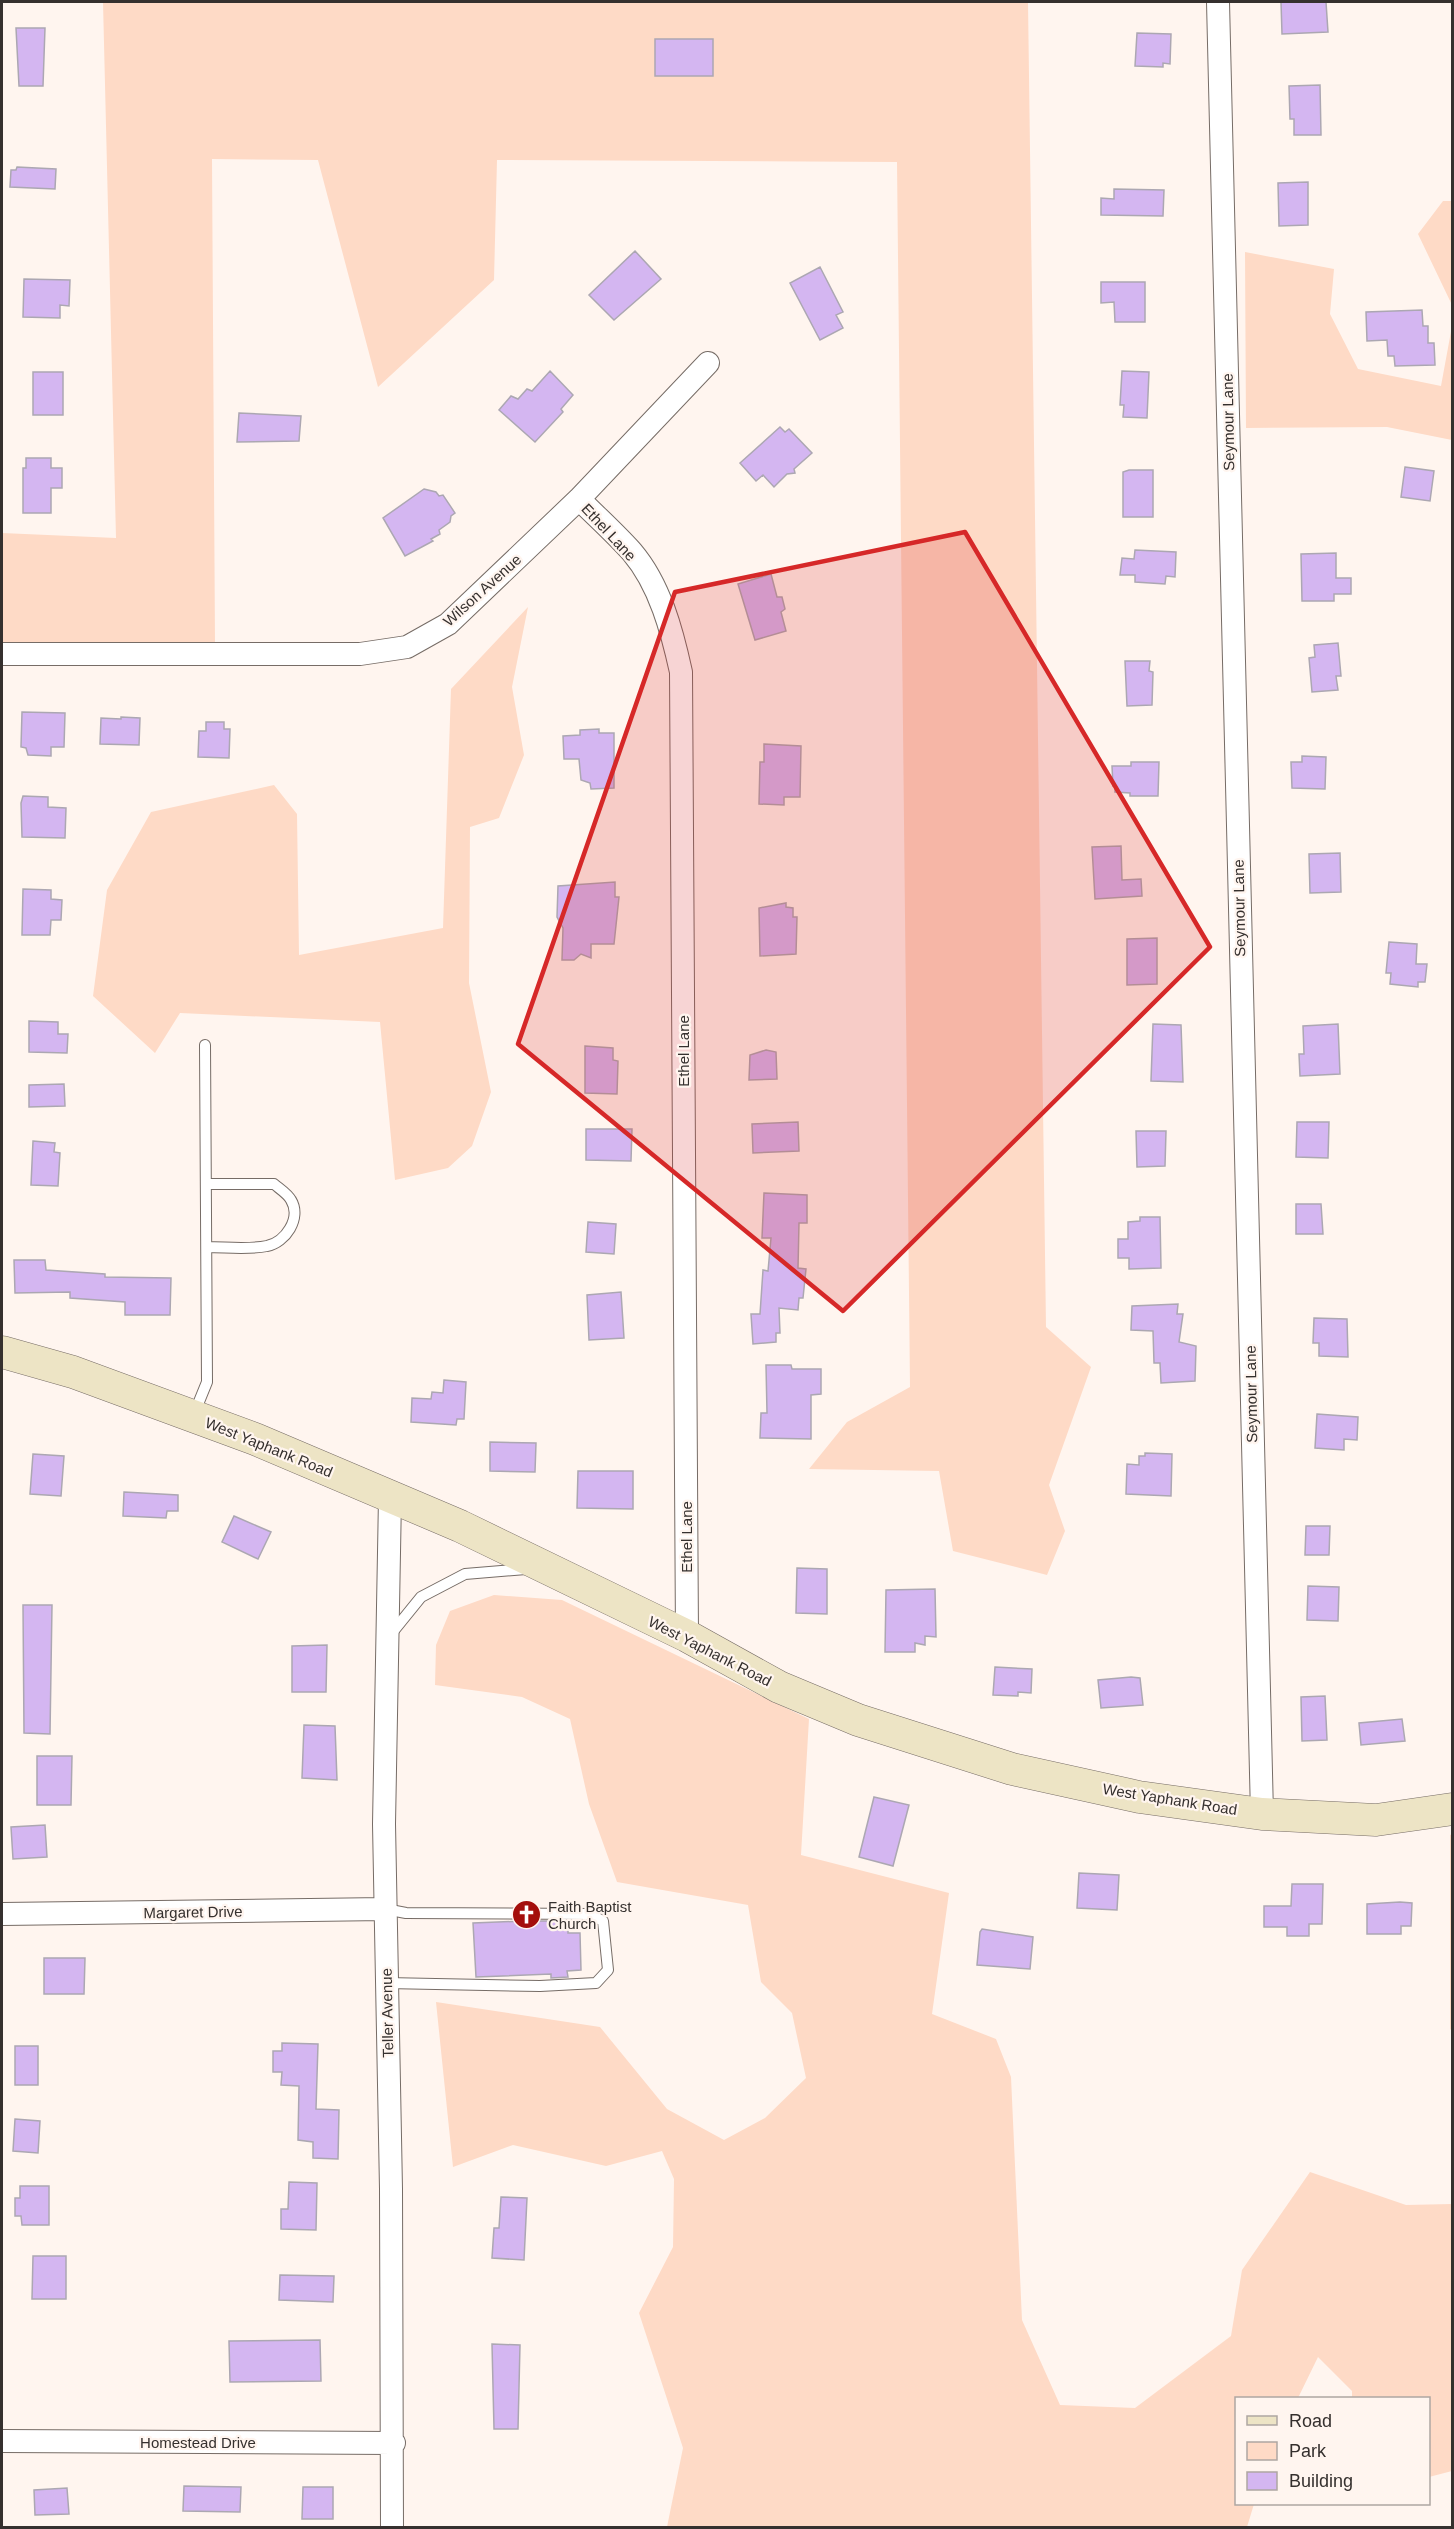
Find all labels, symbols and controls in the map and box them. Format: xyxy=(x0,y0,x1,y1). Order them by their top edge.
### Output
street label: Seymour Lane xyxy=(1219,373,1237,471)
street label: Ethel Lane xyxy=(578,500,640,564)
street label: Wilson Avenue xyxy=(440,551,524,629)
street label: Seymour Lane xyxy=(1230,859,1248,957)
street label: Ethel Lane xyxy=(675,1015,692,1087)
street label: Seymour Lane xyxy=(1242,1345,1260,1443)
street label: West Yaphank Road xyxy=(203,1414,335,1480)
street label: Ethel Lane xyxy=(678,1501,695,1573)
street label: West Yaphank Road xyxy=(646,1613,774,1689)
street label: West Yaphank Road xyxy=(1102,1780,1238,1818)
place label: Faith Baptist Church xyxy=(548,1898,632,1932)
church icon: Faith Baptist Church xyxy=(511,1899,543,1931)
street label: Margaret Drive xyxy=(143,1903,243,1921)
street label: Teller Avenue xyxy=(378,1968,396,2058)
legend xyxy=(1235,2397,1430,2505)
text: Road xyxy=(1289,2411,1332,2431)
street label: Homestead Drive xyxy=(140,2434,256,2451)
text: Park xyxy=(1289,2441,1327,2461)
text: Building xyxy=(1289,2471,1353,2491)

